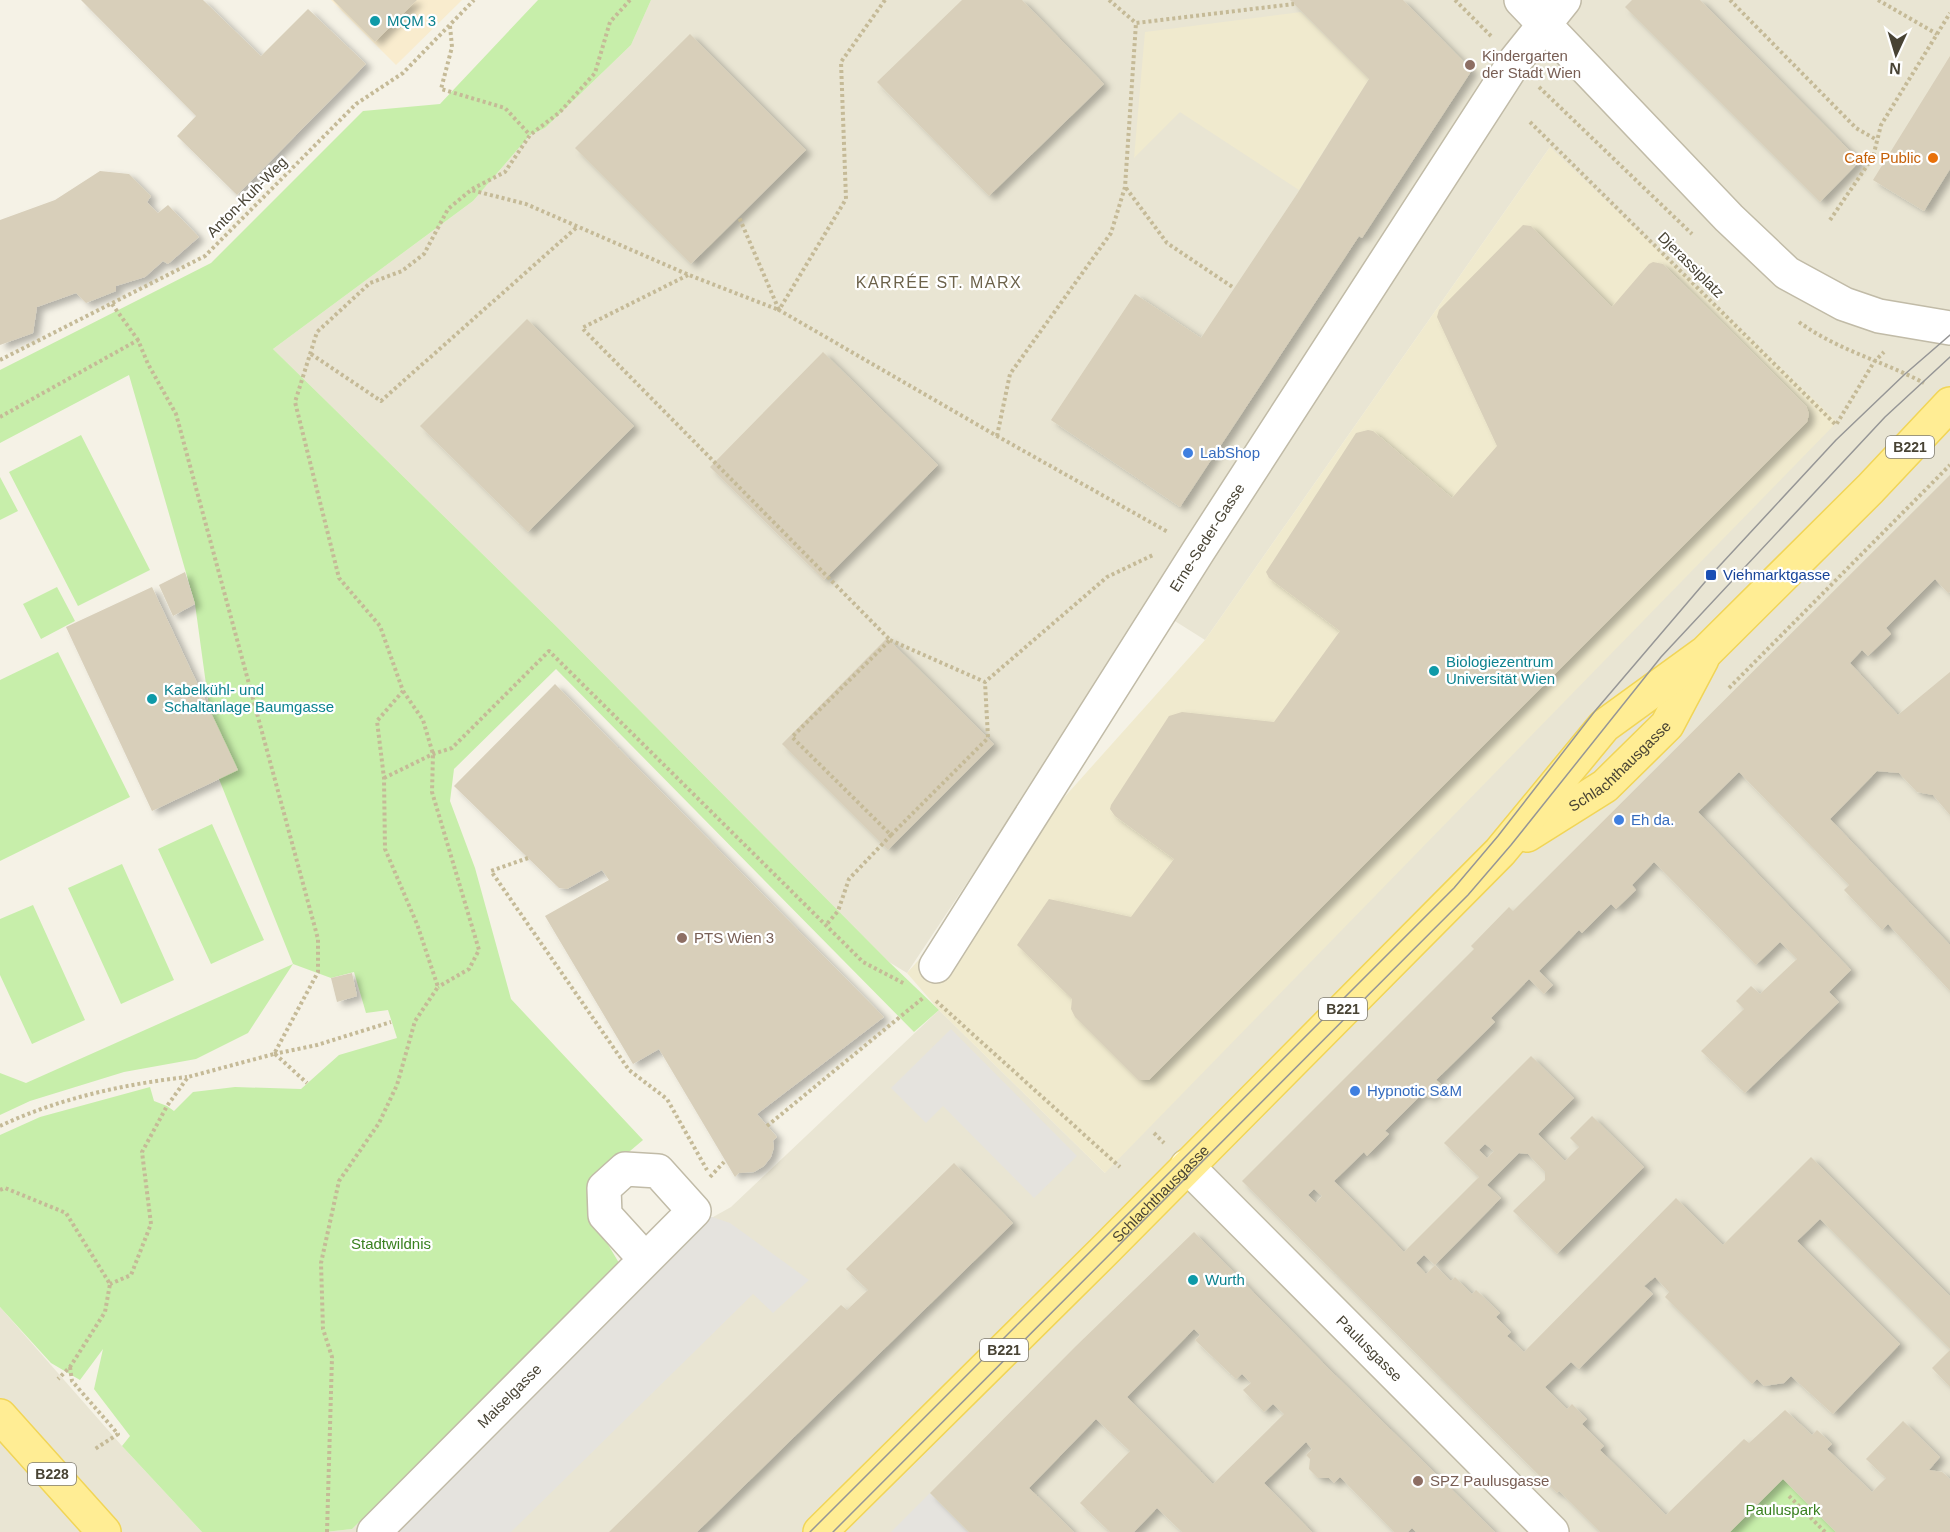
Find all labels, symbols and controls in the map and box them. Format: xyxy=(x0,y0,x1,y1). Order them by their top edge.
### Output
place label: MQM 3 xyxy=(387,12,436,29)
marker: MQM 3 xyxy=(368,14,382,28)
north arrow xyxy=(1866,24,1926,84)
place label: Kindergarten der Stadt Wien xyxy=(1482,47,1581,81)
marker: Kindergarten der Stadt Wien xyxy=(1463,58,1477,72)
text: N xyxy=(1889,60,1901,77)
place label: Cafe Public xyxy=(1844,149,1921,166)
marker: Cafe Public xyxy=(1926,151,1940,165)
street label: Anton-Kuh-Weg xyxy=(203,153,290,240)
street label: Djerassiplatz xyxy=(1655,228,1728,301)
district label: KARRÉE ST. MARX xyxy=(856,273,1022,291)
road number: B221 xyxy=(1886,436,1934,458)
place label: LabShop xyxy=(1200,444,1260,461)
marker: LabShop xyxy=(1181,446,1195,460)
street label: Erne-Seder-Gasse xyxy=(1166,480,1248,595)
place label: Viehmarktgasse xyxy=(1723,566,1830,583)
marker: Viehmarktgasse xyxy=(1704,568,1718,582)
place label: Biologiezentrum Universität Wien xyxy=(1446,653,1555,687)
marker: Biologiezentrum Universität Wien xyxy=(1427,664,1441,678)
place label: Kabelkühl- und Schaltanlage Baumgasse xyxy=(164,681,334,715)
marker: Kabelkühl- und Schaltanlage Baumgasse xyxy=(145,692,159,706)
street label: Schlachthausgasse xyxy=(1565,717,1674,815)
place label: Eh da. xyxy=(1631,811,1674,828)
marker: Eh da. xyxy=(1612,813,1626,827)
place label: PTS Wien 3 xyxy=(694,929,774,946)
marker: PTS Wien 3 xyxy=(675,931,689,945)
road number: B221 xyxy=(1319,998,1367,1020)
place label: Hypnotic S&M xyxy=(1367,1082,1462,1099)
marker: Hypnotic S&M xyxy=(1348,1084,1362,1098)
street label: Schlachthausgasse xyxy=(1108,1141,1212,1246)
park label: Stadtwildnis xyxy=(351,1235,431,1252)
place label: Wurth xyxy=(1205,1271,1245,1288)
marker: Wurth xyxy=(1186,1273,1200,1287)
street label: Paulusgasse xyxy=(1333,1312,1406,1385)
road number: B221 xyxy=(980,1339,1028,1361)
street label: Maiselgasse xyxy=(474,1360,545,1431)
road number: B228 xyxy=(28,1463,76,1485)
place label: SPZ Paulusgasse xyxy=(1430,1472,1549,1489)
marker: SPZ Paulusgasse xyxy=(1411,1474,1425,1488)
park label: Pauluspark xyxy=(1745,1501,1821,1518)

